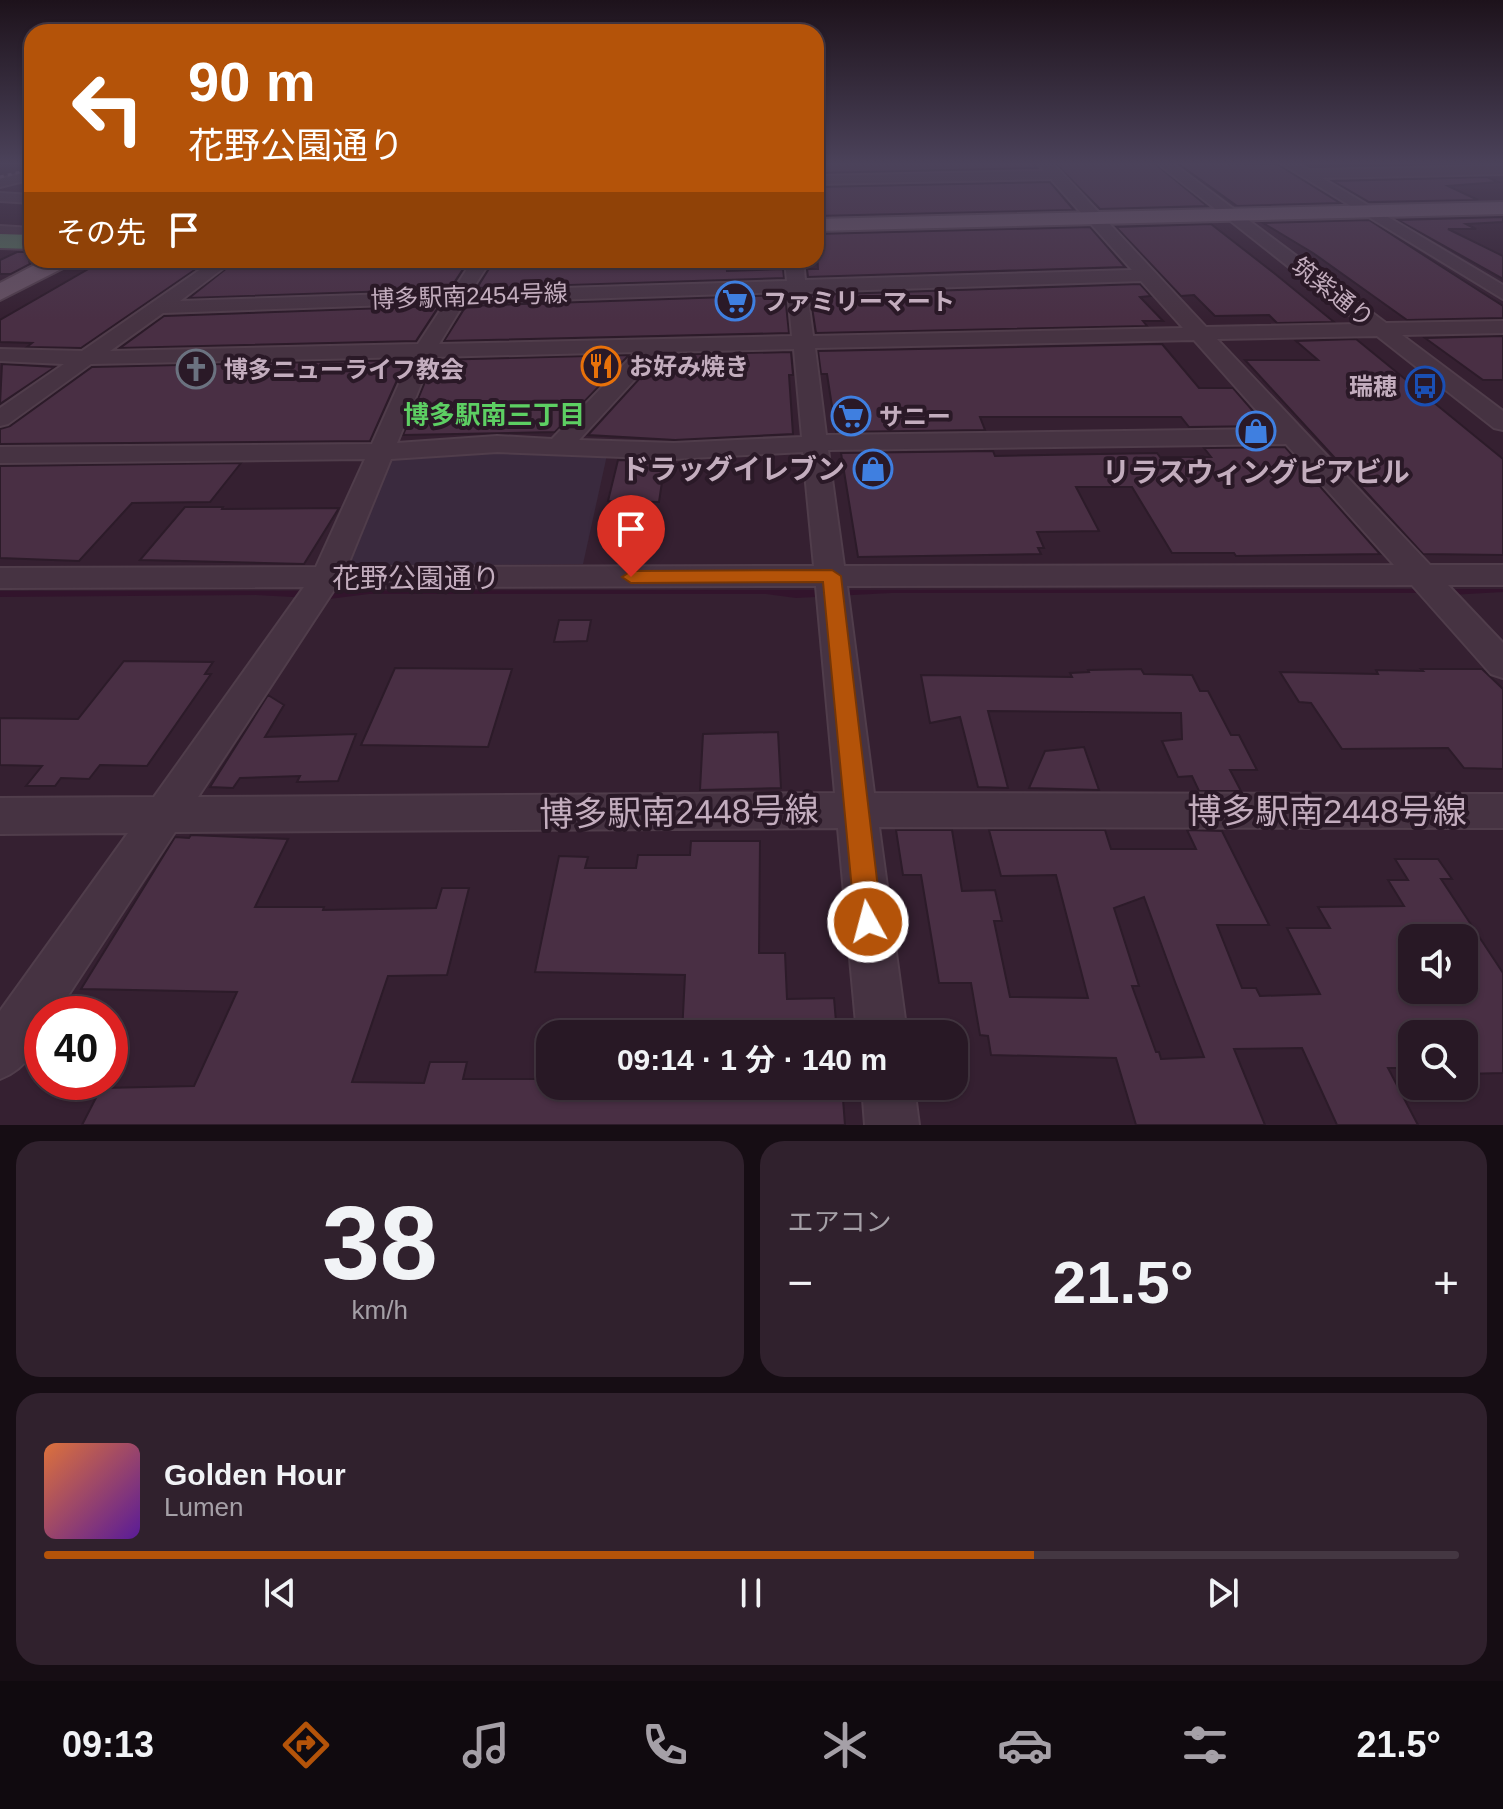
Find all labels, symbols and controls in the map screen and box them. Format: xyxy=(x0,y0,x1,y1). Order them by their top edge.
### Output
text: 90 m xyxy=(188,50,316,113)
icon: left xyxy=(56,56,160,160)
text: 花野公園通り xyxy=(188,125,404,166)
icon: arrive xyxy=(162,208,206,252)
text: その先 xyxy=(56,216,146,249)
street label: 筑紫通り xyxy=(1287,252,1379,332)
street label: 博多駅南2454号線 xyxy=(370,279,568,313)
supermarket icon: ファミリーマート xyxy=(714,280,756,322)
place label: ファミリーマート xyxy=(763,288,955,315)
restaurant icon: お好み焼き xyxy=(580,345,622,387)
church icon: 博多ニューライフ教会 xyxy=(175,348,217,390)
place label: お好み焼き xyxy=(629,353,749,380)
place label: 博多ニューライフ教会 xyxy=(224,356,464,383)
bus stop icon: 瑞穂 xyxy=(1404,365,1446,407)
place label: 瑞穂 xyxy=(1349,373,1397,400)
supermarket icon: サニー xyxy=(830,395,872,437)
district label: 博多駅南三丁目 xyxy=(403,400,585,430)
place label: サニー xyxy=(879,403,951,430)
shop icon: リラスウィングピアビル xyxy=(1235,410,1277,452)
shop icon: ドラッグイレブン xyxy=(852,448,894,490)
place label: ドラッグイレブン xyxy=(621,454,845,485)
place label: リラスウィングピアビル xyxy=(1102,457,1410,488)
pin xyxy=(597,495,665,577)
icon: arrive xyxy=(609,507,653,551)
street label: 花野公園通り xyxy=(332,563,500,594)
street label: 博多駅南2448号線 xyxy=(539,791,819,833)
street label: 博多駅南2448号線 xyxy=(1187,792,1467,830)
position arrow xyxy=(826,880,910,964)
map controls xyxy=(1398,924,1478,1100)
button: sound xyxy=(1398,924,1478,1004)
speed limit sign: 40 xyxy=(24,996,128,1100)
button: search xyxy=(1398,1020,1478,1100)
text: 09:14 · 1 分 · 140 m xyxy=(617,1043,887,1076)
text: 38 xyxy=(322,1185,438,1301)
text: エアコン xyxy=(788,1207,892,1237)
text: 21.5° xyxy=(1053,1249,1194,1316)
text: − xyxy=(788,1258,813,1307)
text: + xyxy=(1433,1258,1459,1307)
text: km/h xyxy=(352,1295,408,1325)
text: Golden Hour xyxy=(164,1458,346,1491)
text: Lumen xyxy=(164,1492,244,1522)
icon: previous xyxy=(258,1571,302,1615)
icon: pause xyxy=(729,1571,773,1615)
icon: next xyxy=(1201,1571,1245,1615)
icon: directions xyxy=(278,1717,334,1773)
icon: music xyxy=(458,1717,514,1773)
icon: phone xyxy=(637,1717,693,1773)
icon: climate xyxy=(817,1717,873,1773)
icon: car xyxy=(997,1717,1053,1773)
icon: filters xyxy=(1177,1717,1233,1773)
text: 09:13 xyxy=(62,1724,154,1765)
text: 21.5° xyxy=(1357,1724,1441,1765)

